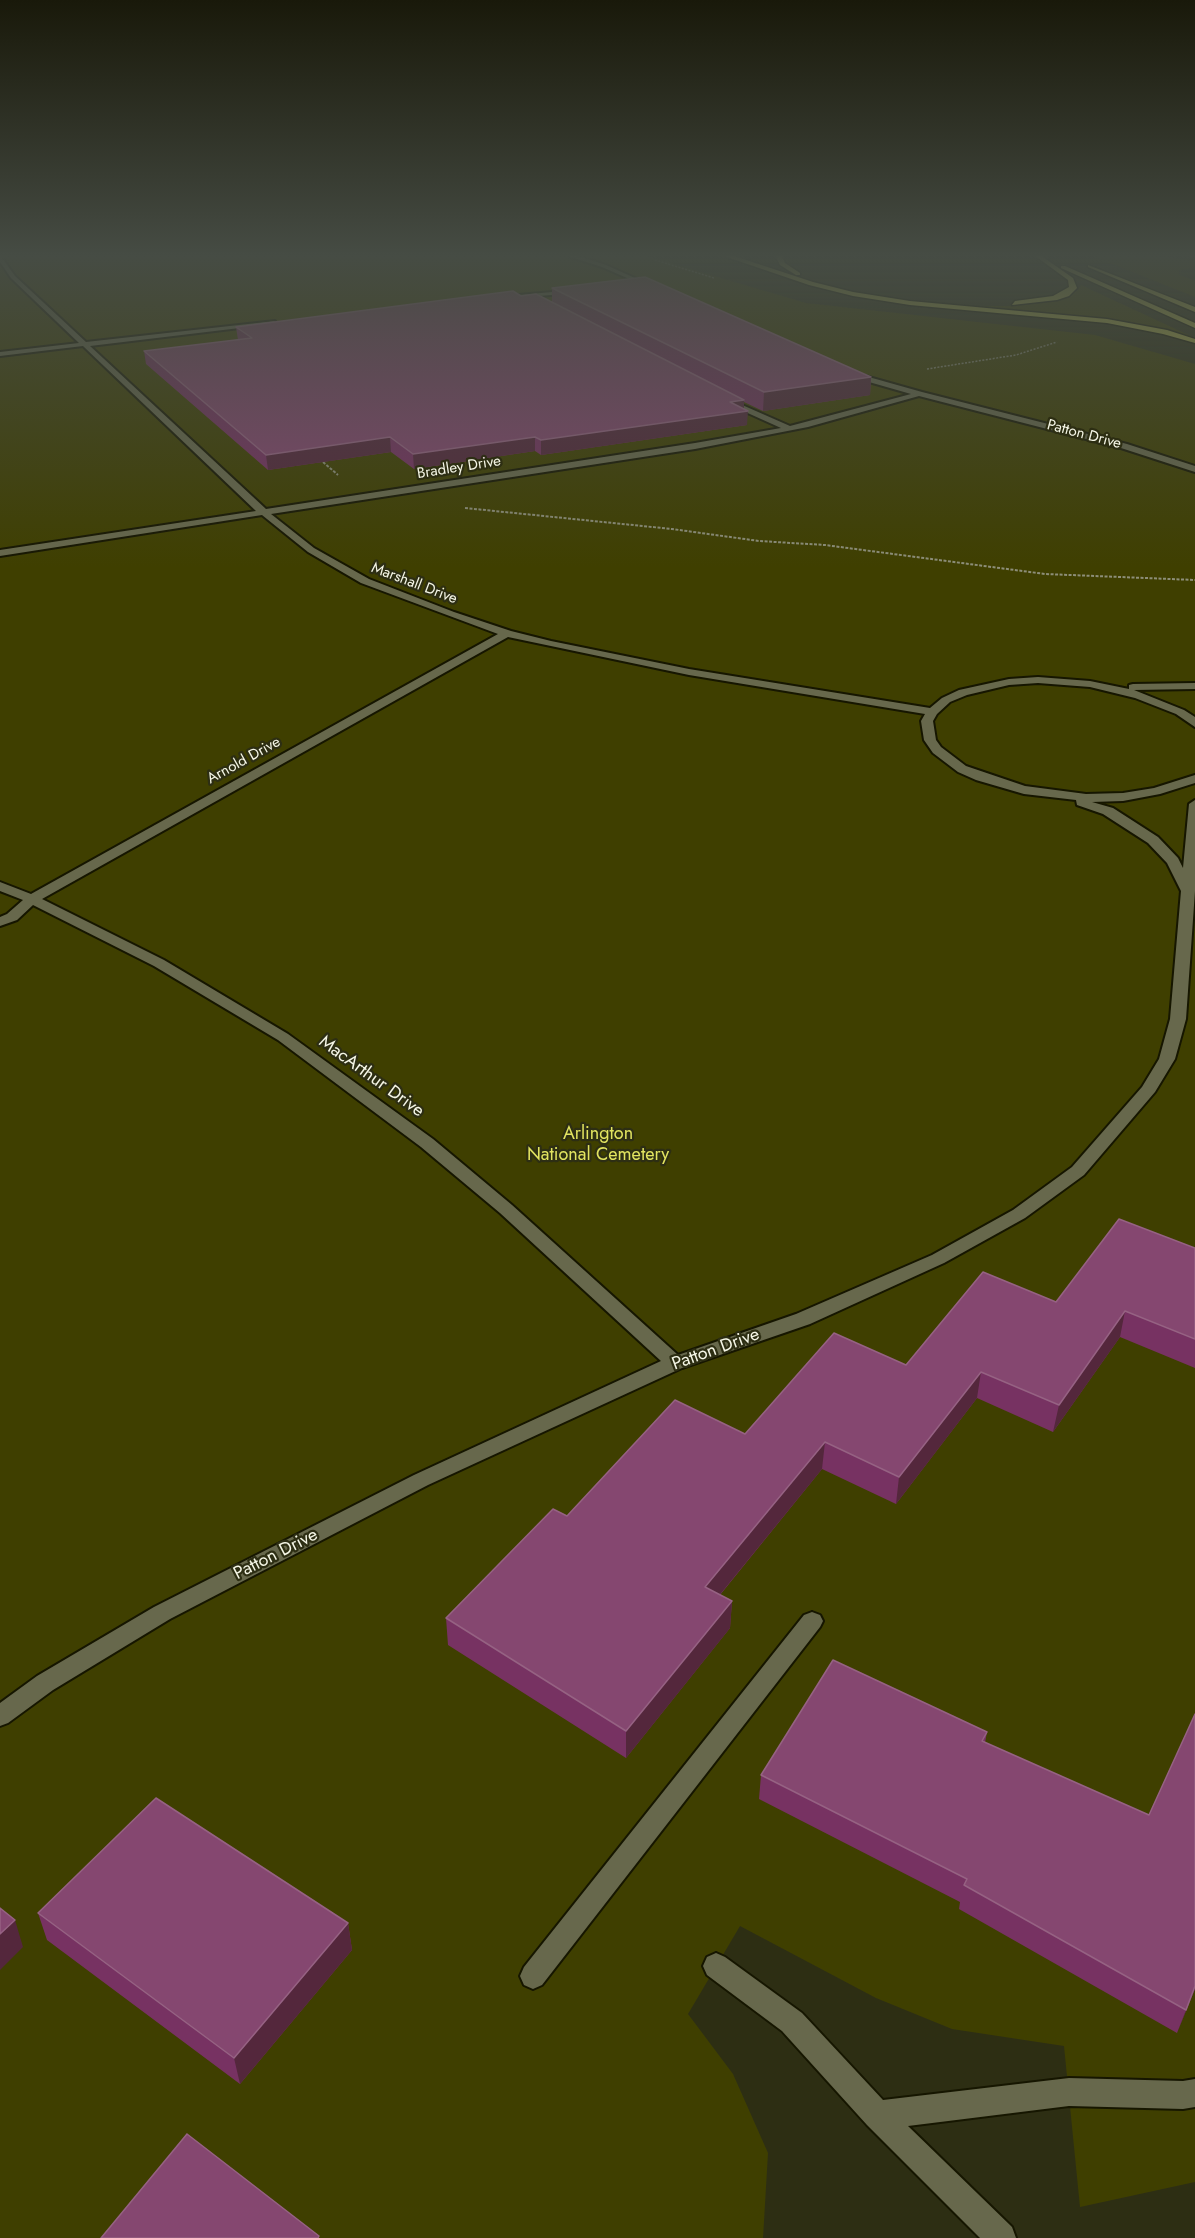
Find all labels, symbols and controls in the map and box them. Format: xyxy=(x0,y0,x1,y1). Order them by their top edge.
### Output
street label: Patton Drive xyxy=(1045,416,1123,454)
street label: Bradley Drive xyxy=(416,452,502,484)
street label: Marshall Drive xyxy=(369,559,459,609)
street label: Arnold Drive xyxy=(204,734,284,788)
street label: MacArthur Drive xyxy=(314,1032,428,1122)
park label: Arlington National Cemetery xyxy=(527,1124,669,1166)
street label: Patton Drive xyxy=(669,1324,763,1376)
street label: Patton Drive xyxy=(230,1525,322,1585)

